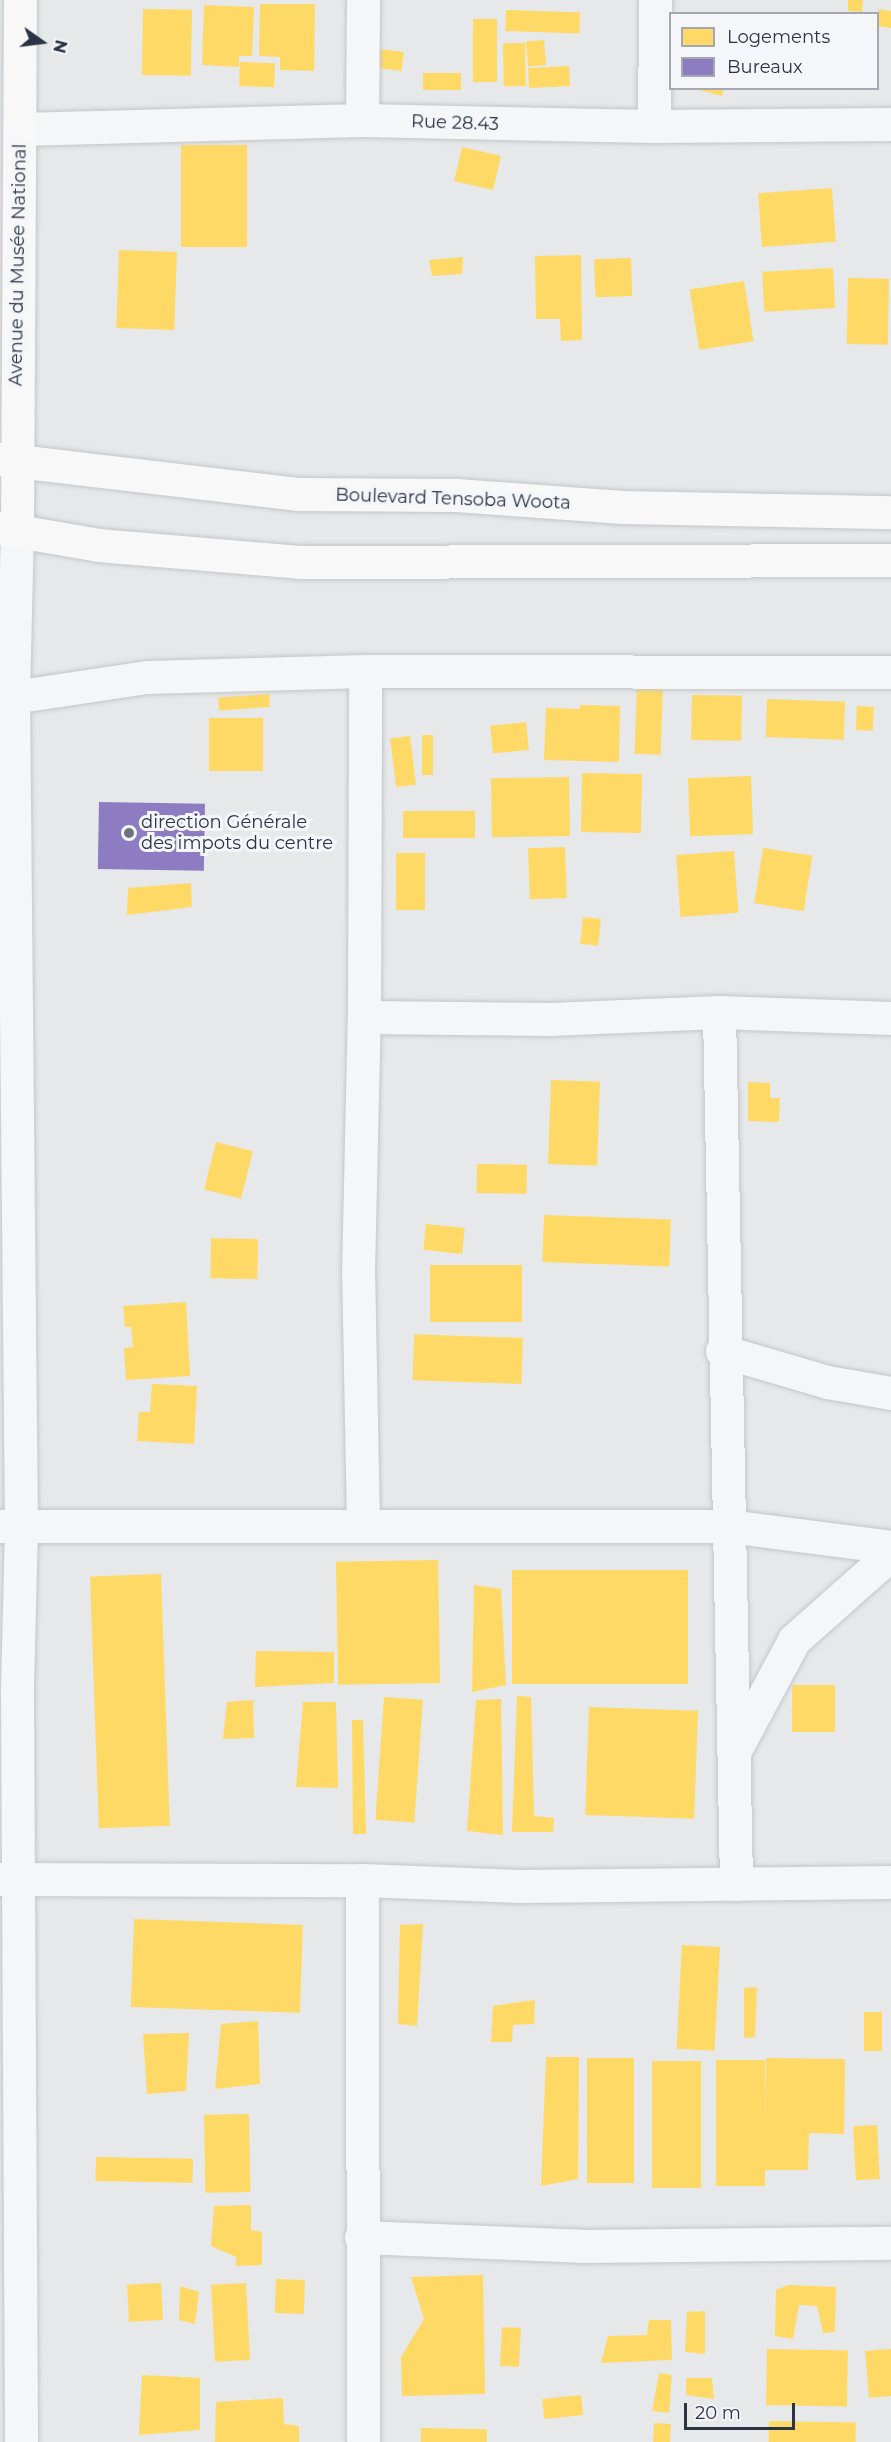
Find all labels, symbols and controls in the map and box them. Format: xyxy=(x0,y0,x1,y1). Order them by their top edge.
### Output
north arrow xyxy=(12,12,72,72)
legend xyxy=(669,12,879,90)
text: Logements xyxy=(727,26,830,48)
text: N xyxy=(49,38,71,55)
text: Bureaux xyxy=(727,56,803,78)
street label: Rue 28.43 xyxy=(411,111,499,135)
street label: Avenue du Musée National xyxy=(5,144,31,386)
street label: Boulevard Tensoba Woota xyxy=(335,484,571,514)
place label: direction Générale des impots du centre xyxy=(141,812,333,854)
marker: direction Générale des impots du centre xyxy=(122,826,136,840)
scale bar xyxy=(687,2391,798,2429)
text: 20 m xyxy=(695,2402,741,2424)

